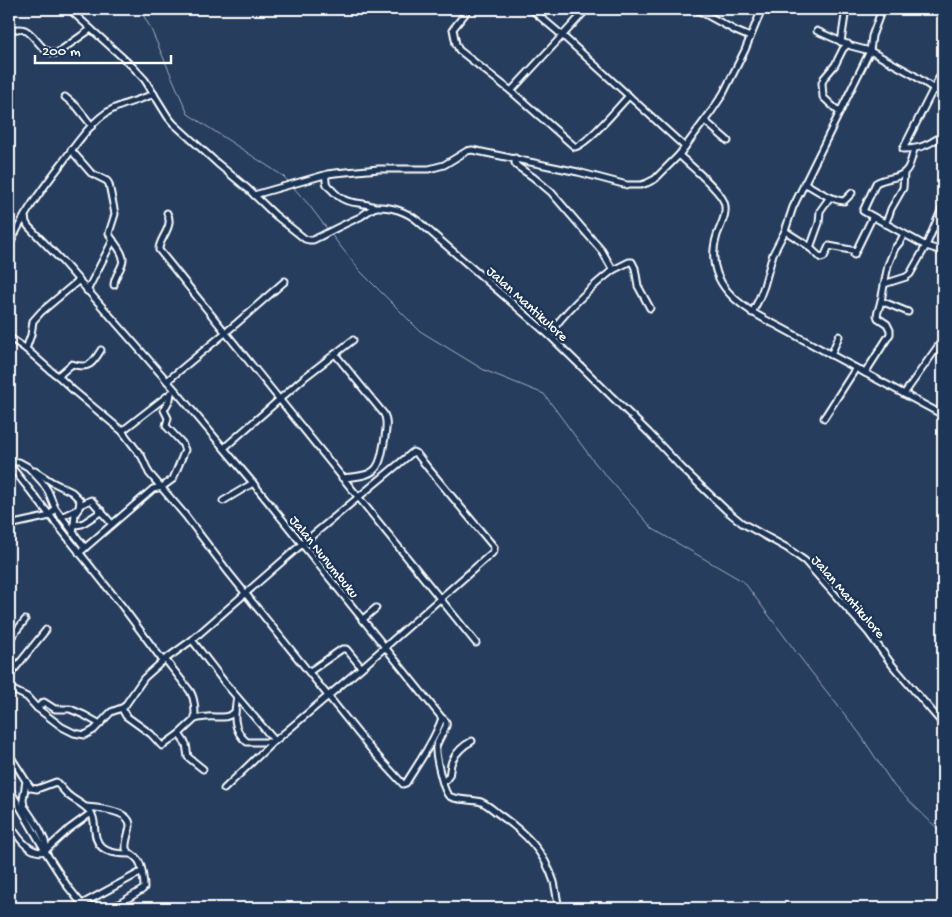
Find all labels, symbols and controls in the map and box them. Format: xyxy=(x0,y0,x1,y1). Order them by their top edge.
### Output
scale bar xyxy=(35,32,171,64)
text: 200 m xyxy=(42,43,81,61)
street label: Jalan Mantikulore xyxy=(482,264,571,347)
street label: Jalan Nunumbuku xyxy=(284,513,362,603)
street label: Jalan Mantikulore xyxy=(807,553,888,643)

